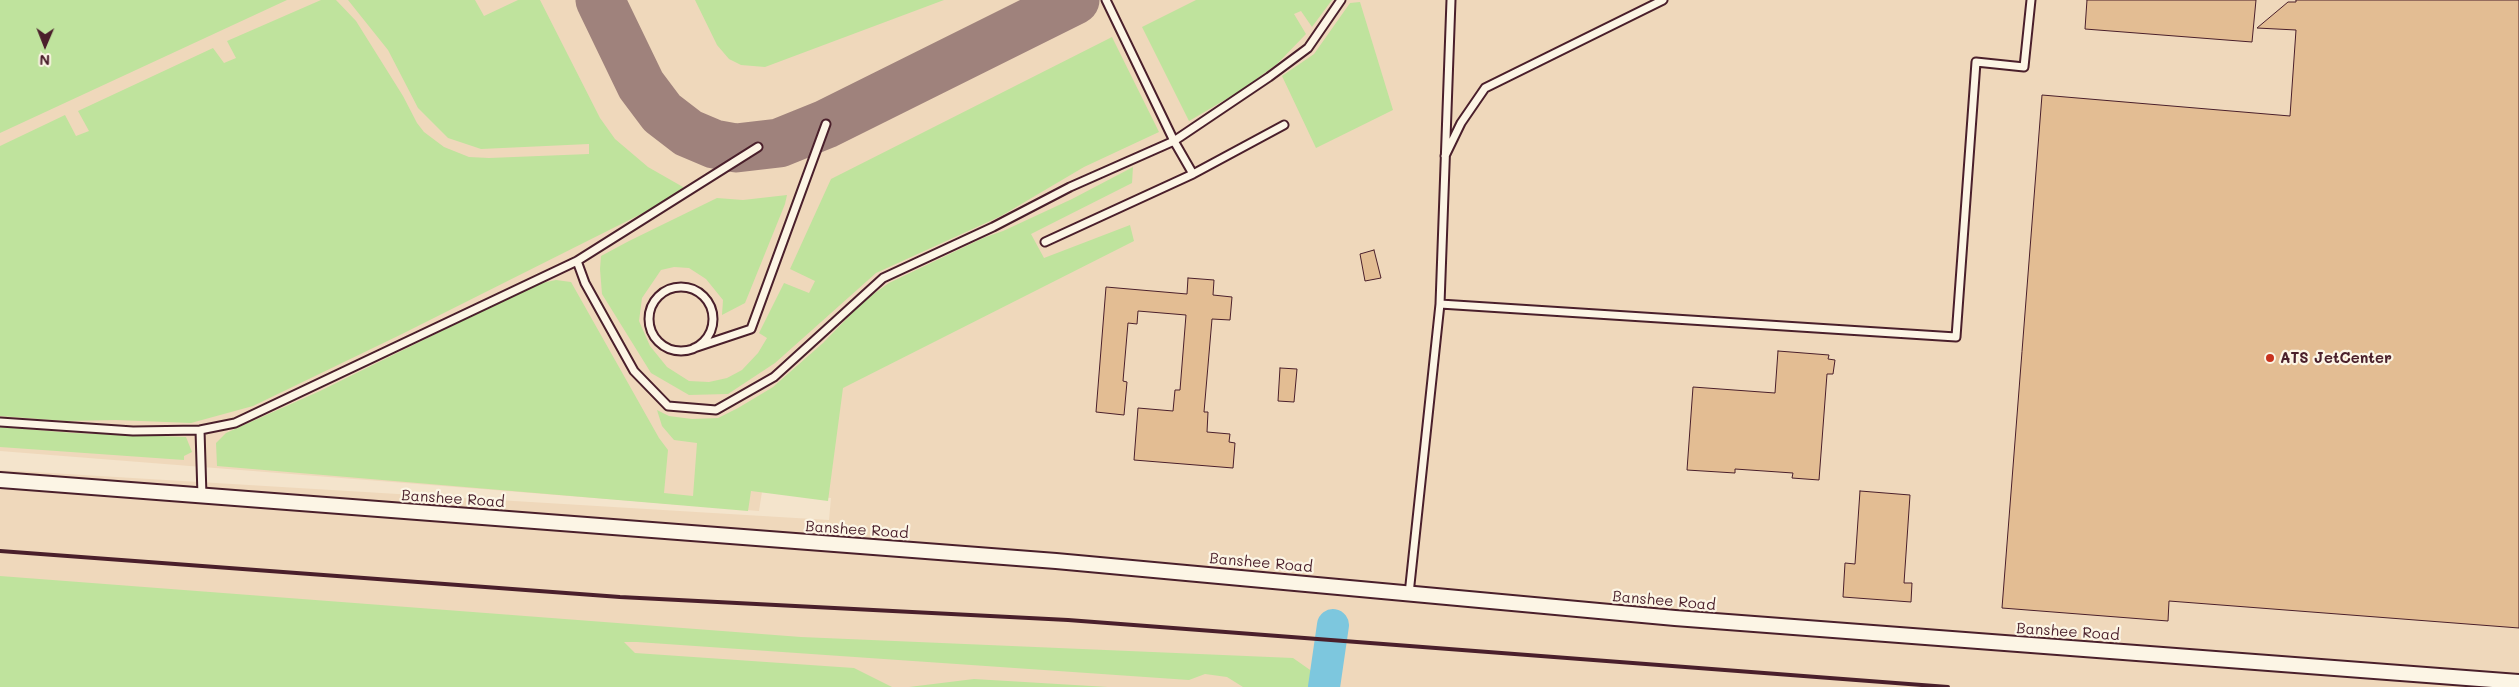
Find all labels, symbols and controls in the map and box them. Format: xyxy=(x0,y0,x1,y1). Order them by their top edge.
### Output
north arrow xyxy=(20,20,70,70)
text: N xyxy=(39,51,50,70)
place label: ATS JetCenter xyxy=(2280,349,2392,367)
marker: ATS JetCenter xyxy=(2264,352,2276,364)
street label: Banshee Road xyxy=(401,486,505,512)
street label: Banshee Road xyxy=(805,517,909,543)
street label: Banshee Road xyxy=(1209,550,1313,576)
street label: Banshee Road xyxy=(1612,588,1716,614)
street label: Banshee Road xyxy=(2016,619,2120,645)

